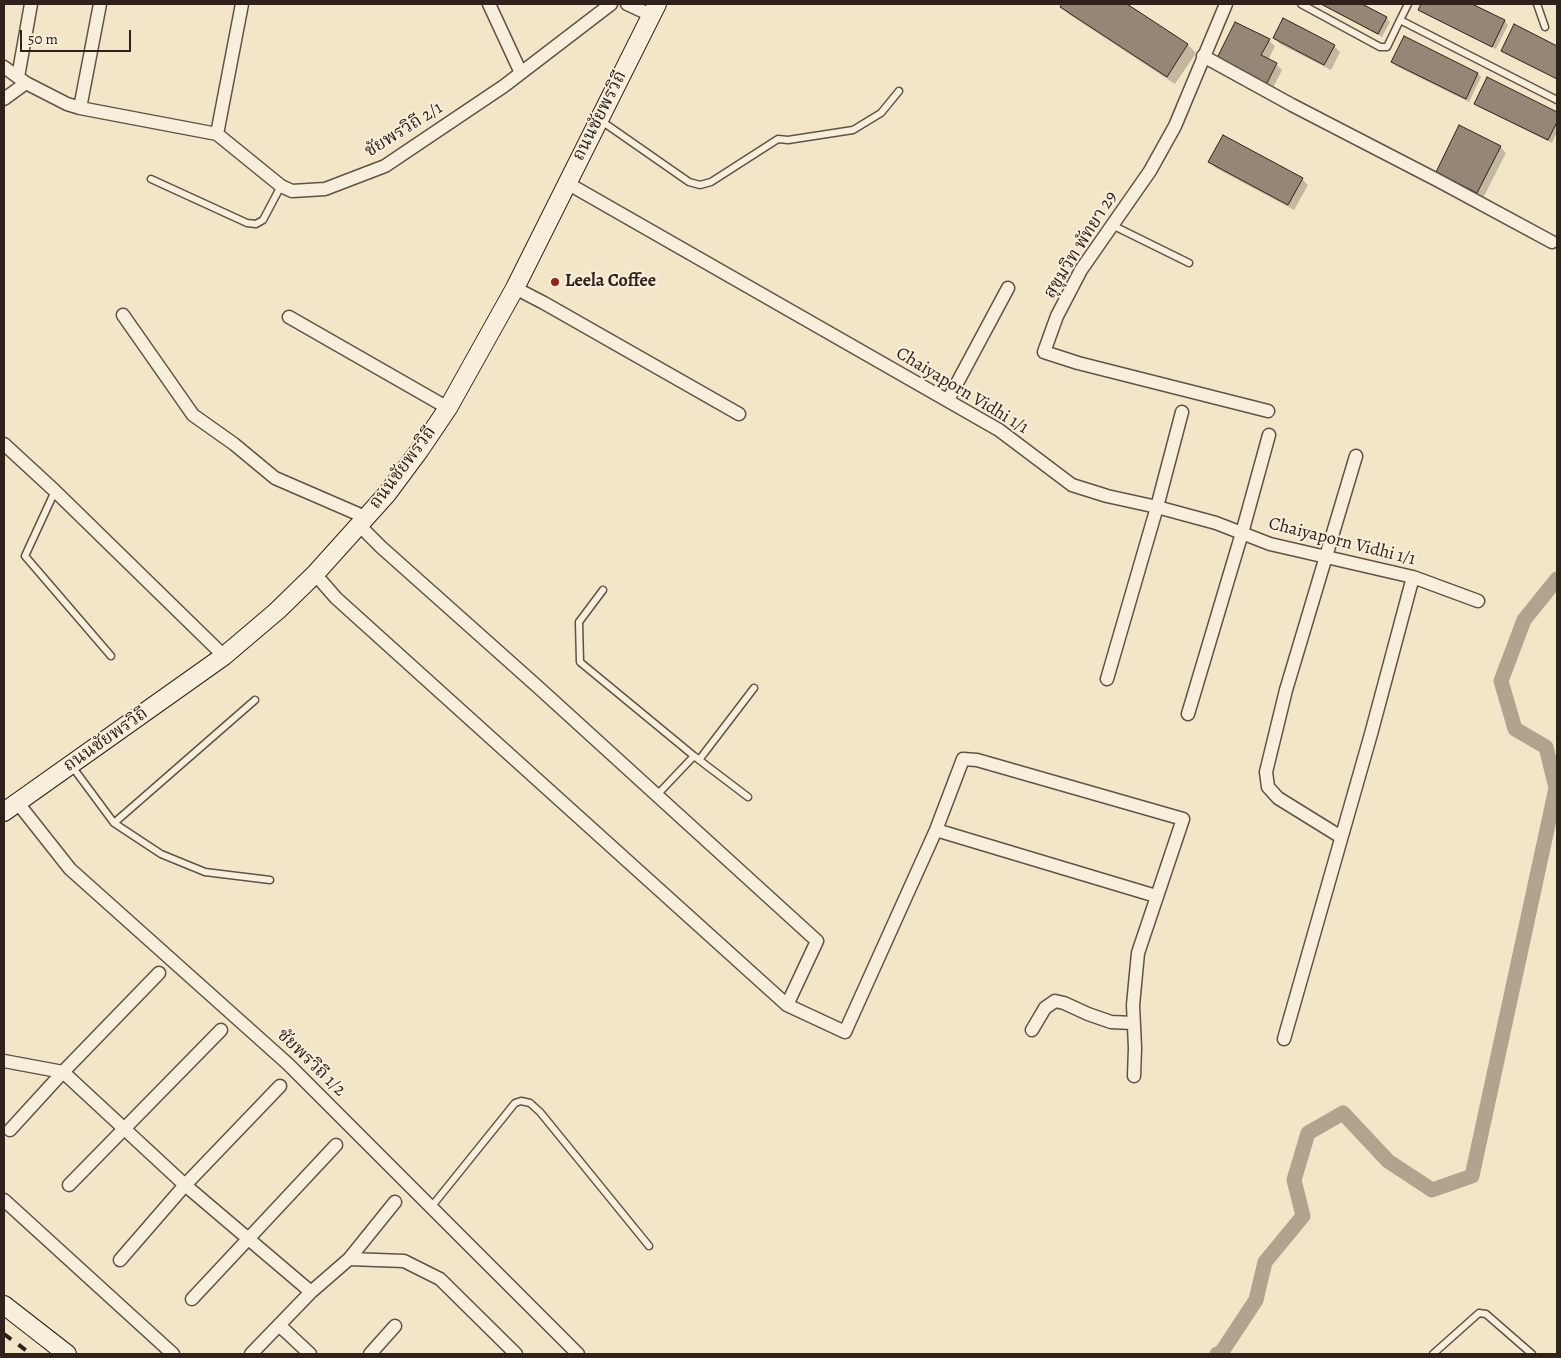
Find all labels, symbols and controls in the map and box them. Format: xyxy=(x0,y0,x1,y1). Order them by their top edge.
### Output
scale bar xyxy=(22,20,134,52)
text: 50 m xyxy=(28,29,58,49)
street label: ถนนชัยพรวิถี xyxy=(568,67,632,165)
street label: ชัยพรวิถี 2/1 xyxy=(361,98,447,162)
street label: สุขุมวิท พัทยา 29 xyxy=(1039,187,1123,303)
place label: Leela Coffee xyxy=(565,271,656,293)
marker: Leela Coffee xyxy=(549,276,561,288)
street label: Chaiyaporn Vidhi 1/1 xyxy=(892,343,1032,439)
street label: ถนนชัยพรวิถี xyxy=(365,422,441,514)
street label: Chaiyaporn Vidhi 1/1 xyxy=(1266,513,1418,571)
street label: ถนนชัยพรวิถี xyxy=(60,703,152,777)
street label: ชัยพรวิถี 1/2 xyxy=(272,1025,350,1101)

